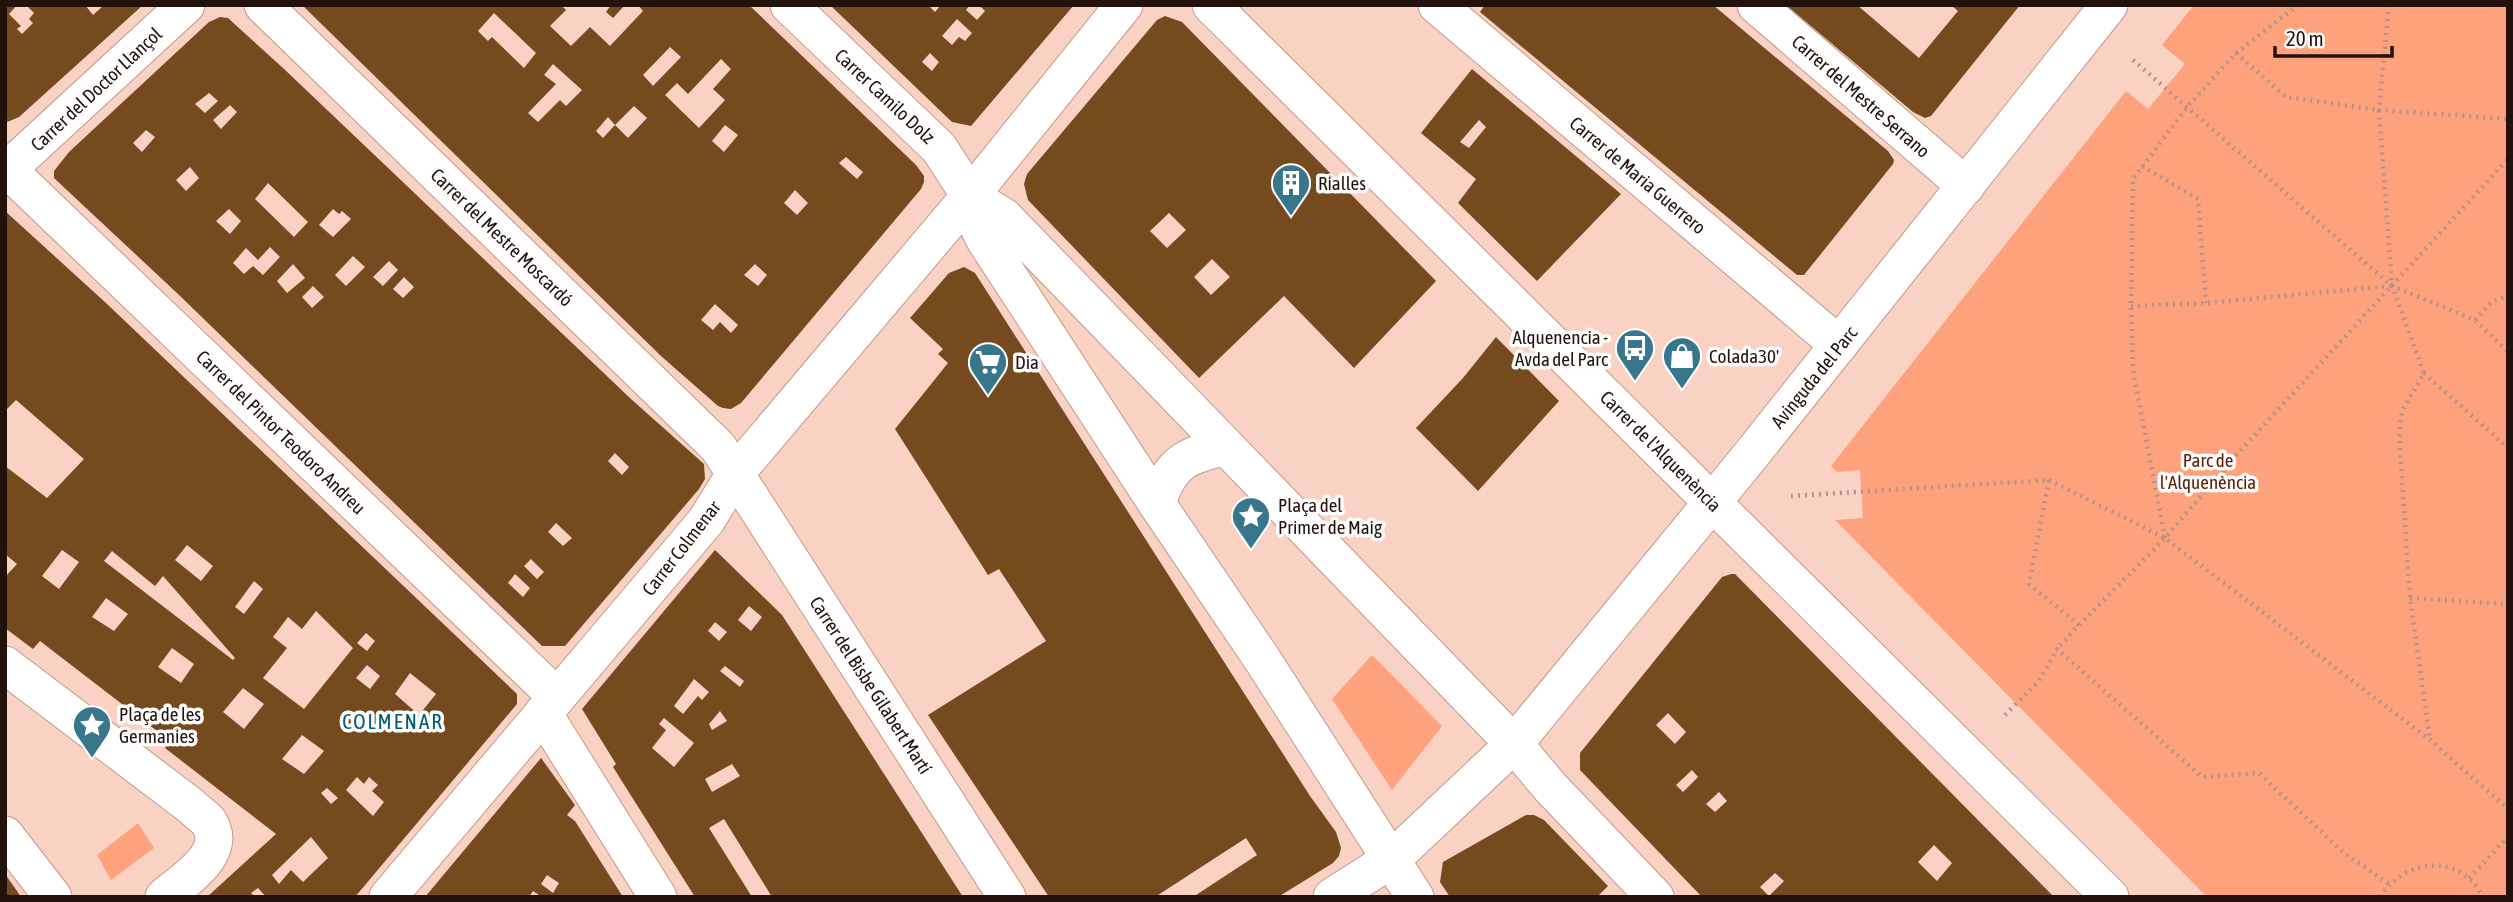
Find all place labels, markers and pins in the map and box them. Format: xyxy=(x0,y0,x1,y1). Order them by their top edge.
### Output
building icon: Rialles xyxy=(1270,162,1312,217)
place label: Rialles xyxy=(1318,172,1366,194)
place label: Alquenencia - Avda del Parc xyxy=(1512,326,1609,370)
bus stop icon: Alquenencia - Avda del Parc xyxy=(1614,327,1656,382)
shop icon: Colada30' xyxy=(1661,335,1703,390)
supermarket icon: Dia xyxy=(967,341,1009,396)
place label: Colada30' xyxy=(1709,345,1779,367)
place label: Dia xyxy=(1015,351,1039,373)
place label: Plaça del Primer de Maig xyxy=(1278,494,1383,538)
place icon: Plaça del Primer de Maig xyxy=(1230,495,1272,550)
place label: Plaça de les Germanies xyxy=(119,703,201,747)
place icon: Plaça de les Germanies xyxy=(71,704,113,759)

